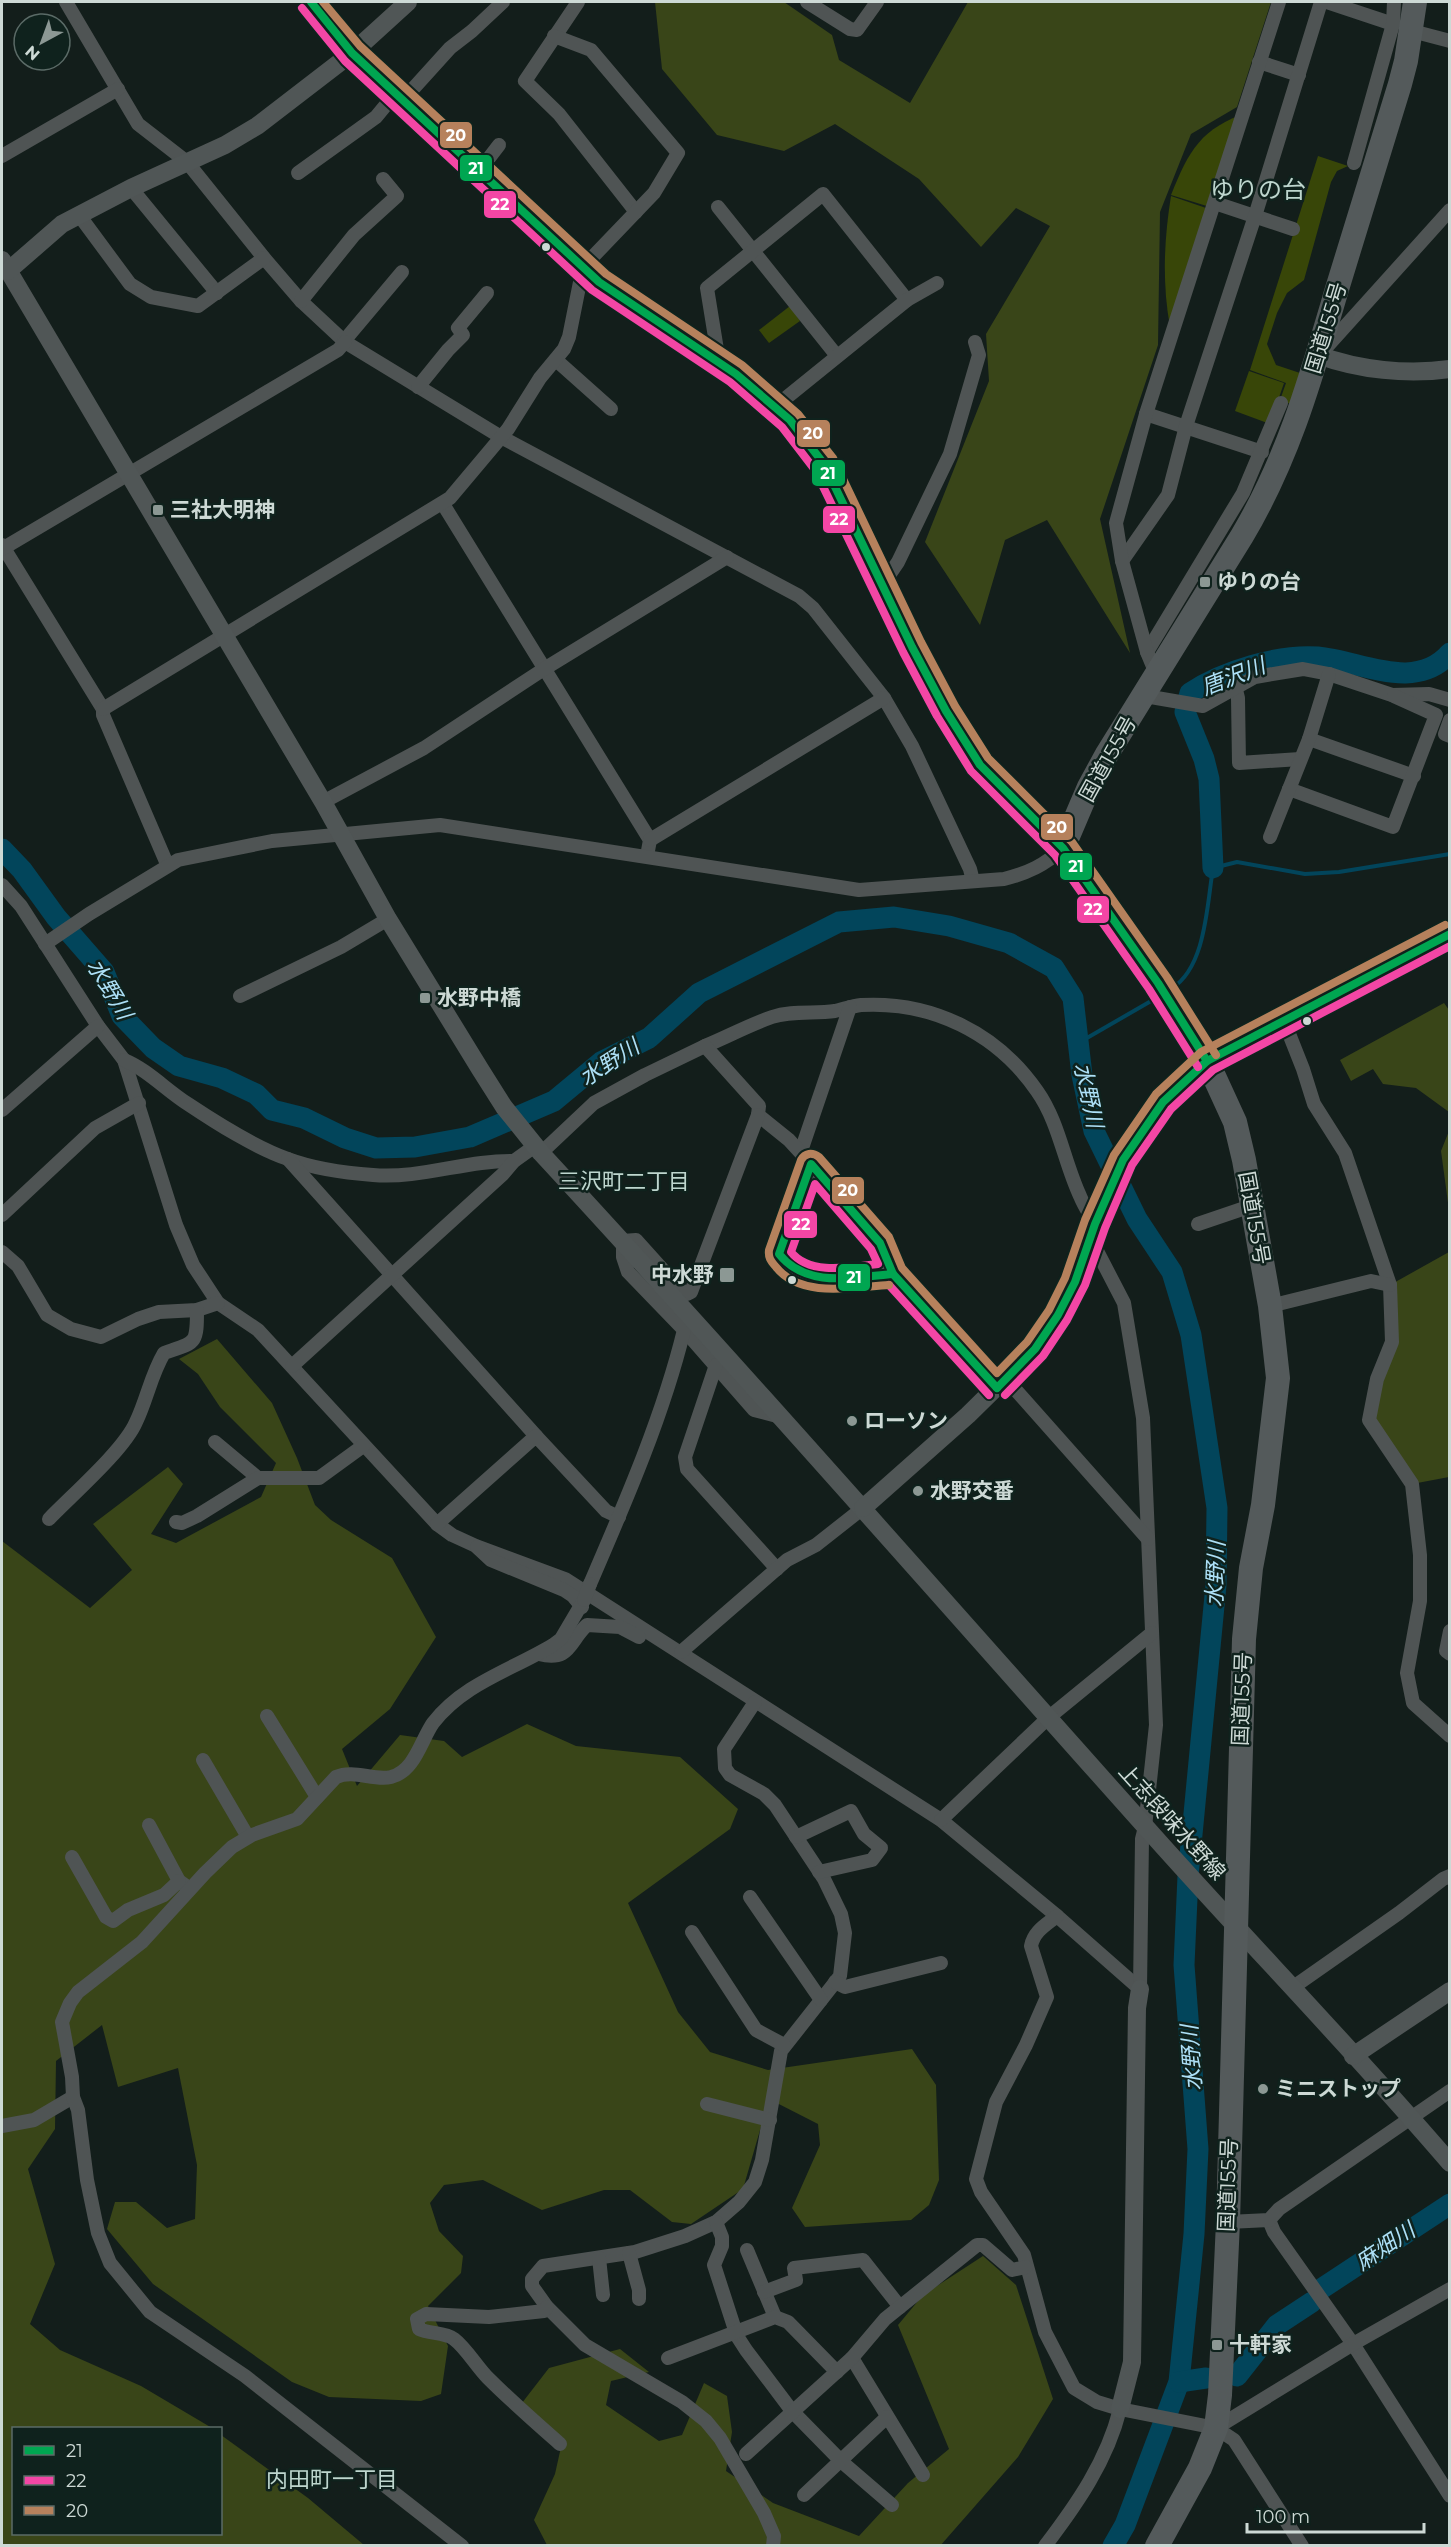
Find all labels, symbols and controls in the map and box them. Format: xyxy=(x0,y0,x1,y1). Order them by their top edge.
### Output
north arrow xyxy=(12,12,72,72)
text: N xyxy=(21,42,44,64)
line badge: 20 xyxy=(439,121,473,149)
text: 20 xyxy=(446,126,466,145)
line badge: 21 xyxy=(459,154,493,182)
text: 21 xyxy=(468,159,484,178)
district label: ゆりの台 xyxy=(1210,175,1306,204)
line badge: 22 xyxy=(483,190,517,219)
text: 22 xyxy=(491,195,509,214)
unlabelled marker xyxy=(540,241,552,253)
street label: 国道155号 xyxy=(1300,279,1351,377)
line badge: 20 xyxy=(796,419,831,448)
text: 20 xyxy=(803,424,823,443)
line badge: 21 xyxy=(811,459,846,487)
text: 21 xyxy=(820,464,836,483)
place label: 三社大明神 xyxy=(170,497,275,522)
marker: 三社大明神 xyxy=(151,503,165,517)
line badge: 22 xyxy=(822,505,856,534)
text: 22 xyxy=(830,510,848,529)
place label: ゆりの台 xyxy=(1217,569,1301,594)
marker: ゆりの台 xyxy=(1198,575,1212,589)
water label: 唐沢川 xyxy=(1198,651,1271,701)
street label: 国道155号 xyxy=(1074,711,1141,806)
line badge: 20 xyxy=(1040,813,1074,841)
text: 20 xyxy=(1047,818,1067,837)
line badge: 21 xyxy=(1059,852,1093,881)
text: 21 xyxy=(1068,857,1084,876)
line badge: 22 xyxy=(1076,895,1110,924)
text: 22 xyxy=(1084,900,1102,919)
water label: 水野川 xyxy=(81,954,139,1026)
place label: 水野中橋 xyxy=(437,985,521,1010)
marker: 水野中橋 xyxy=(418,991,432,1005)
unlabelled marker xyxy=(1301,1015,1313,1027)
water label: 水野川 xyxy=(574,1032,646,1092)
water label: 水野川 xyxy=(1068,1060,1109,1132)
district label: 三沢町二丁目 xyxy=(558,1168,690,1195)
street label: 国道155号 xyxy=(1234,1169,1275,1266)
line badge: 20 xyxy=(831,1176,865,1205)
text: 20 xyxy=(838,1181,858,1200)
line badge: 22 xyxy=(783,1210,818,1239)
text: 22 xyxy=(792,1215,810,1234)
place label: 中水野 xyxy=(651,1262,714,1287)
line badge: 21 xyxy=(837,1263,871,1292)
marker: 中水野 xyxy=(718,1266,736,1284)
text: 21 xyxy=(846,1268,862,1287)
unlabelled marker xyxy=(786,1274,798,1286)
place label: ローソン xyxy=(864,1408,948,1433)
marker: ローソン xyxy=(845,1414,859,1428)
place label: 水野交番 xyxy=(930,1478,1014,1503)
marker: 水野交番 xyxy=(911,1484,925,1498)
water label: 水野川 xyxy=(1201,1539,1230,1607)
street label: 国道155号 xyxy=(1227,1651,1256,1747)
street label: 上志段味水野線 xyxy=(1114,1759,1231,1885)
water label: 水野川 xyxy=(1176,2022,1207,2092)
place label: ミニストップ xyxy=(1275,2076,1401,2101)
marker: ミニストップ xyxy=(1256,2082,1270,2096)
street label: 国道155号 xyxy=(1213,2137,1242,2233)
water label: 麻畑川 xyxy=(1350,2216,1422,2276)
place label: 十軒家 xyxy=(1229,2332,1292,2357)
marker: 十軒家 xyxy=(1210,2338,1224,2352)
legend xyxy=(12,2427,222,2535)
text: 21 xyxy=(66,2440,83,2462)
district label: 内田町一丁目 xyxy=(266,2466,398,2493)
text: 22 xyxy=(66,2470,86,2492)
scale bar xyxy=(1247,2496,1424,2534)
text: 20 xyxy=(66,2500,88,2522)
text: 100 m xyxy=(1256,2506,1310,2528)

